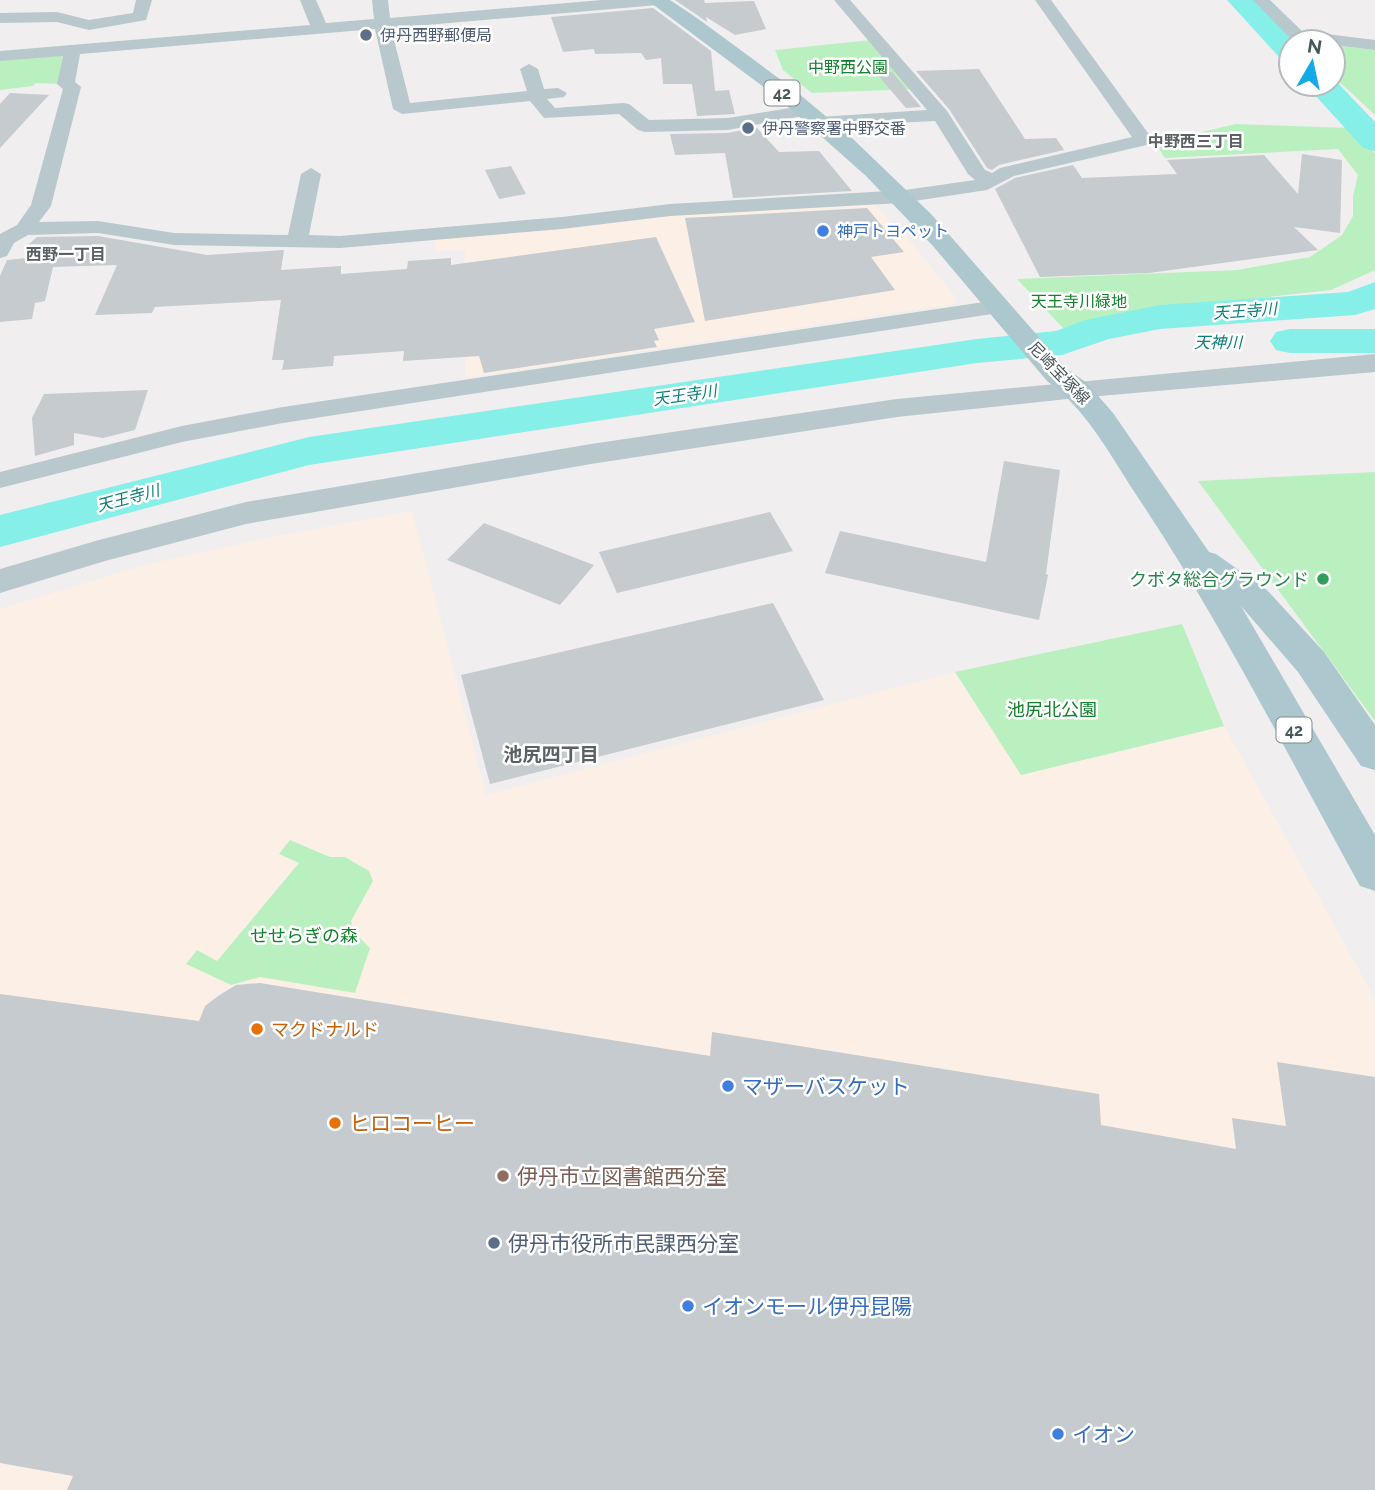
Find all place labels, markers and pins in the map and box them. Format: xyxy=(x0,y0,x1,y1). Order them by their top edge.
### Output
place label: 伊丹西野郵便局 xyxy=(380,26,492,45)
marker: 伊丹西野郵便局 xyxy=(358,27,374,43)
place label: 伊丹警察署中野交番 xyxy=(762,119,906,138)
marker: 伊丹警察署中野交番 xyxy=(740,120,756,136)
place label: 神戸トヨペット xyxy=(837,222,949,241)
marker: 神戸トヨペット xyxy=(815,223,831,239)
place label: クボタ総合グラウンド xyxy=(1129,569,1309,590)
marker: クボタ総合グラウンド xyxy=(1315,571,1331,587)
place label: マクドナルド xyxy=(271,1019,379,1040)
marker: マクドナルド xyxy=(249,1021,265,1037)
place label: マザーバスケット xyxy=(742,1074,910,1099)
marker: マザーバスケット xyxy=(720,1078,736,1094)
place label: ヒロコーヒー xyxy=(349,1111,475,1136)
marker: ヒロコーヒー xyxy=(327,1115,343,1131)
place label: 伊丹市立図書館西分室 xyxy=(517,1164,727,1189)
marker: 伊丹市立図書館西分室 xyxy=(495,1168,511,1184)
place label: 伊丹市役所市民課西分室 xyxy=(508,1231,739,1256)
marker: 伊丹市役所市民課西分室 xyxy=(486,1235,502,1251)
place label: イオンモール伊丹昆陽 xyxy=(702,1294,912,1319)
marker: イオンモール伊丹昆陽 xyxy=(680,1298,696,1314)
place label: イオン xyxy=(1072,1422,1135,1447)
marker: イオン xyxy=(1050,1426,1066,1442)

